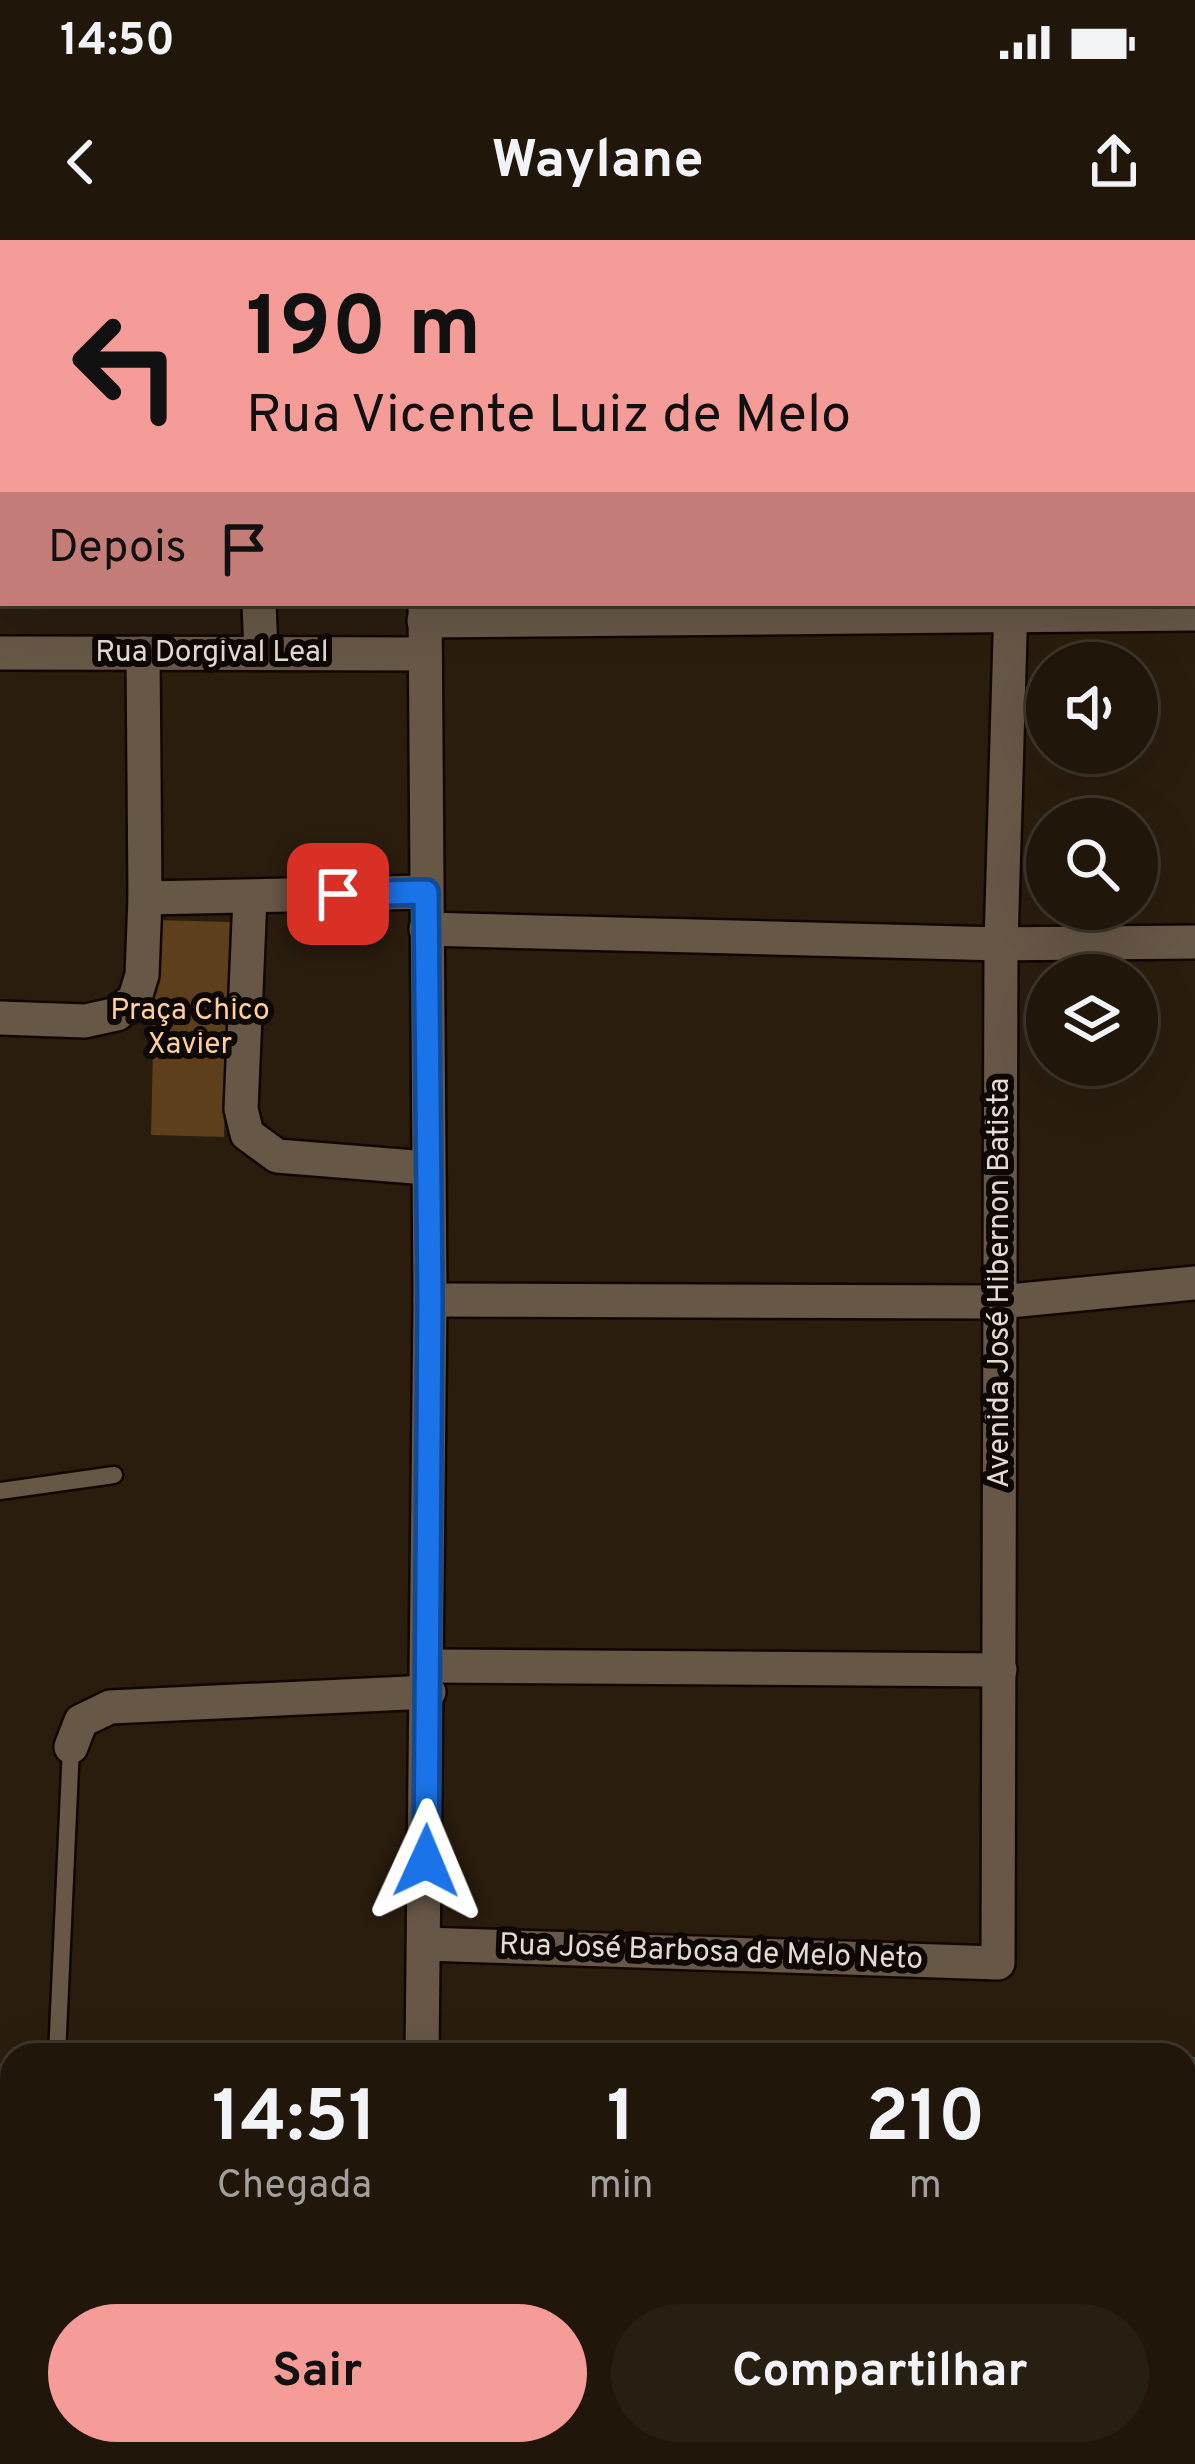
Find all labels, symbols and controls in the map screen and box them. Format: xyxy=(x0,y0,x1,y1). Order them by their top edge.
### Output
text: 14:50 xyxy=(60,14,175,71)
text: Waylane xyxy=(491,128,704,197)
icon: back xyxy=(48,129,114,195)
icon: share xyxy=(1081,129,1147,195)
text: 190 m xyxy=(246,279,481,385)
icon: left xyxy=(48,288,204,444)
text: Rua Vicente Luiz de Melo xyxy=(246,383,851,452)
icon: arrive xyxy=(211,516,277,582)
text: Depois xyxy=(48,521,187,578)
street label: Rua Dorgival Leal xyxy=(95,635,329,672)
map controls xyxy=(1026,642,1158,1086)
button: sound xyxy=(1026,642,1158,774)
button: search xyxy=(1026,798,1158,930)
pin xyxy=(287,843,389,945)
icon: arrive xyxy=(305,861,371,927)
button: layers xyxy=(1026,954,1158,1086)
park label: Praça Chico Xavier xyxy=(110,993,270,1064)
street label: Avenida José Hibernon Batista xyxy=(982,1078,1019,1488)
position arrow xyxy=(363,1798,489,1924)
street label: Rua José Barbosa de Melo Neto xyxy=(498,1927,924,1979)
text: 14:51 xyxy=(212,2075,377,2167)
text: 1 xyxy=(607,2075,636,2167)
text: 210 xyxy=(865,2075,985,2167)
text: Chegada xyxy=(217,2163,372,2212)
text: min xyxy=(589,2163,654,2212)
text: m xyxy=(909,2163,942,2212)
button: Sair xyxy=(48,2304,587,2442)
button: Compartilhar xyxy=(611,2304,1149,2442)

